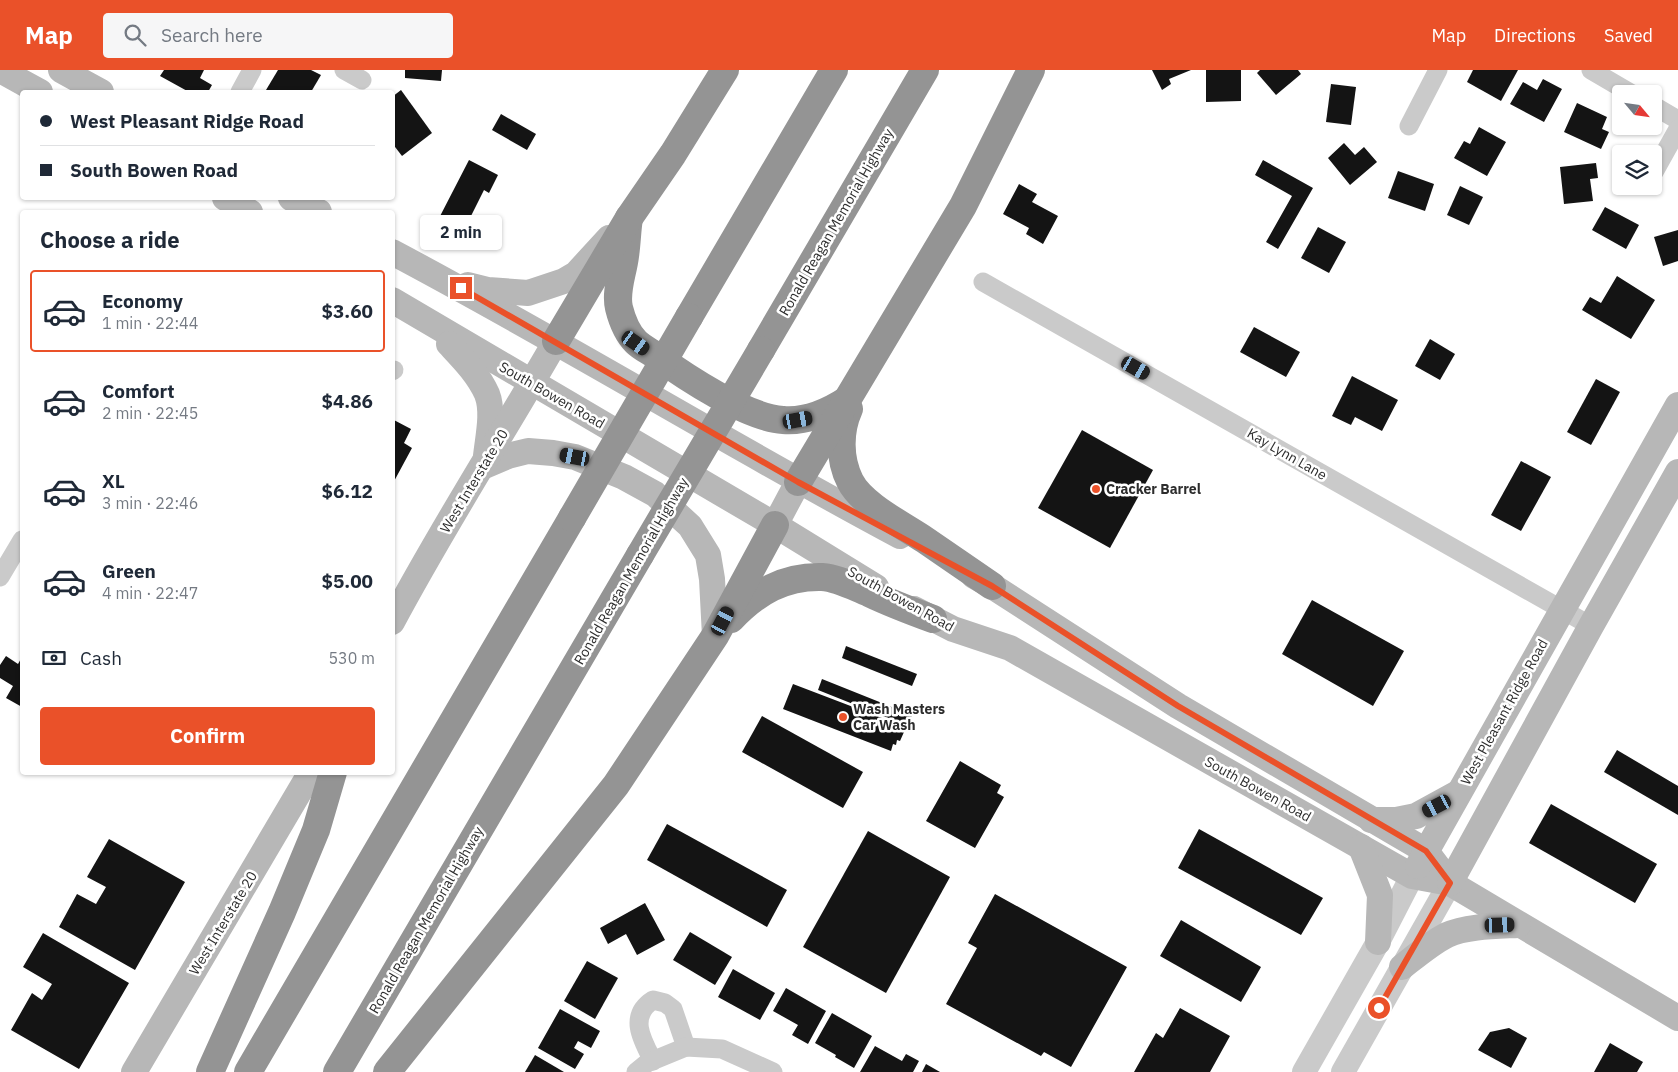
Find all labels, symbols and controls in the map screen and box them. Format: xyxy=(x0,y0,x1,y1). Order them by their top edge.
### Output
search box xyxy=(103,13,453,58)
text: Map xyxy=(25,19,73,51)
icon: search xyxy=(121,21,149,49)
text: Search here xyxy=(161,23,263,47)
text: Map xyxy=(1431,24,1466,47)
text: Directions xyxy=(1494,24,1576,47)
text: Saved xyxy=(1604,24,1653,47)
north arrow xyxy=(1612,85,1662,135)
map controls xyxy=(1612,85,1662,195)
text: West Pleasant Ridge Road xyxy=(70,109,304,133)
street label: Ronald Reagan Memorial Highway xyxy=(775,125,897,319)
button: layers xyxy=(1612,145,1662,195)
text: South Bowen Road xyxy=(70,158,238,182)
callout: 2 min xyxy=(420,216,502,250)
text: 2 min xyxy=(440,222,482,242)
text: Choose a ride xyxy=(40,225,180,254)
route end xyxy=(450,277,472,299)
icon: car xyxy=(42,289,87,334)
text: Economy xyxy=(102,289,183,313)
text: $3.60 xyxy=(321,299,373,323)
text: 1 min · 22:44 xyxy=(102,313,198,333)
car xyxy=(619,328,652,358)
car xyxy=(1119,354,1152,382)
street label: South Bowen Road xyxy=(496,357,608,433)
icon: car xyxy=(42,379,87,424)
text: Comfort xyxy=(102,379,175,403)
text: $4.86 xyxy=(321,389,373,413)
text: 2 min · 22:45 xyxy=(102,403,198,423)
car xyxy=(781,410,814,430)
street label: Kay Lynn Lane xyxy=(1244,424,1330,484)
street label: West Interstate 20 xyxy=(436,426,512,536)
car xyxy=(558,447,591,467)
icon: car xyxy=(42,469,87,514)
text: XL xyxy=(102,469,125,493)
street label: Ronald Reagan Memorial Highway xyxy=(570,474,692,668)
text: $6.12 xyxy=(321,479,373,503)
place label: Cracker Barrel xyxy=(1106,480,1201,498)
marker: Cracker Barrel xyxy=(1090,483,1102,495)
text: 3 min · 22:46 xyxy=(102,493,198,513)
icon: car xyxy=(42,559,87,604)
text: Green xyxy=(102,559,156,583)
street label: South Bowen Road xyxy=(845,562,957,636)
text: $5.00 xyxy=(321,569,373,593)
text: 4 min · 22:47 xyxy=(102,583,198,603)
car xyxy=(709,604,736,638)
street label: West Pleasant Ridge Road xyxy=(1456,636,1552,788)
icon: cash xyxy=(40,644,68,672)
text: Cash xyxy=(80,646,122,670)
text: 530 m xyxy=(328,648,375,668)
place label: Wash Masters Car Wash xyxy=(853,700,945,734)
button: Confirm xyxy=(40,707,375,765)
marker: Wash Masters Car Wash xyxy=(837,711,849,723)
street label: South Bowen Road xyxy=(1202,752,1314,826)
car xyxy=(1420,793,1453,819)
street label: Ronald Reagan Memorial Highway xyxy=(365,823,487,1017)
street label: West Interstate 20 xyxy=(185,868,261,978)
car xyxy=(1484,917,1515,933)
route start xyxy=(1368,997,1390,1019)

